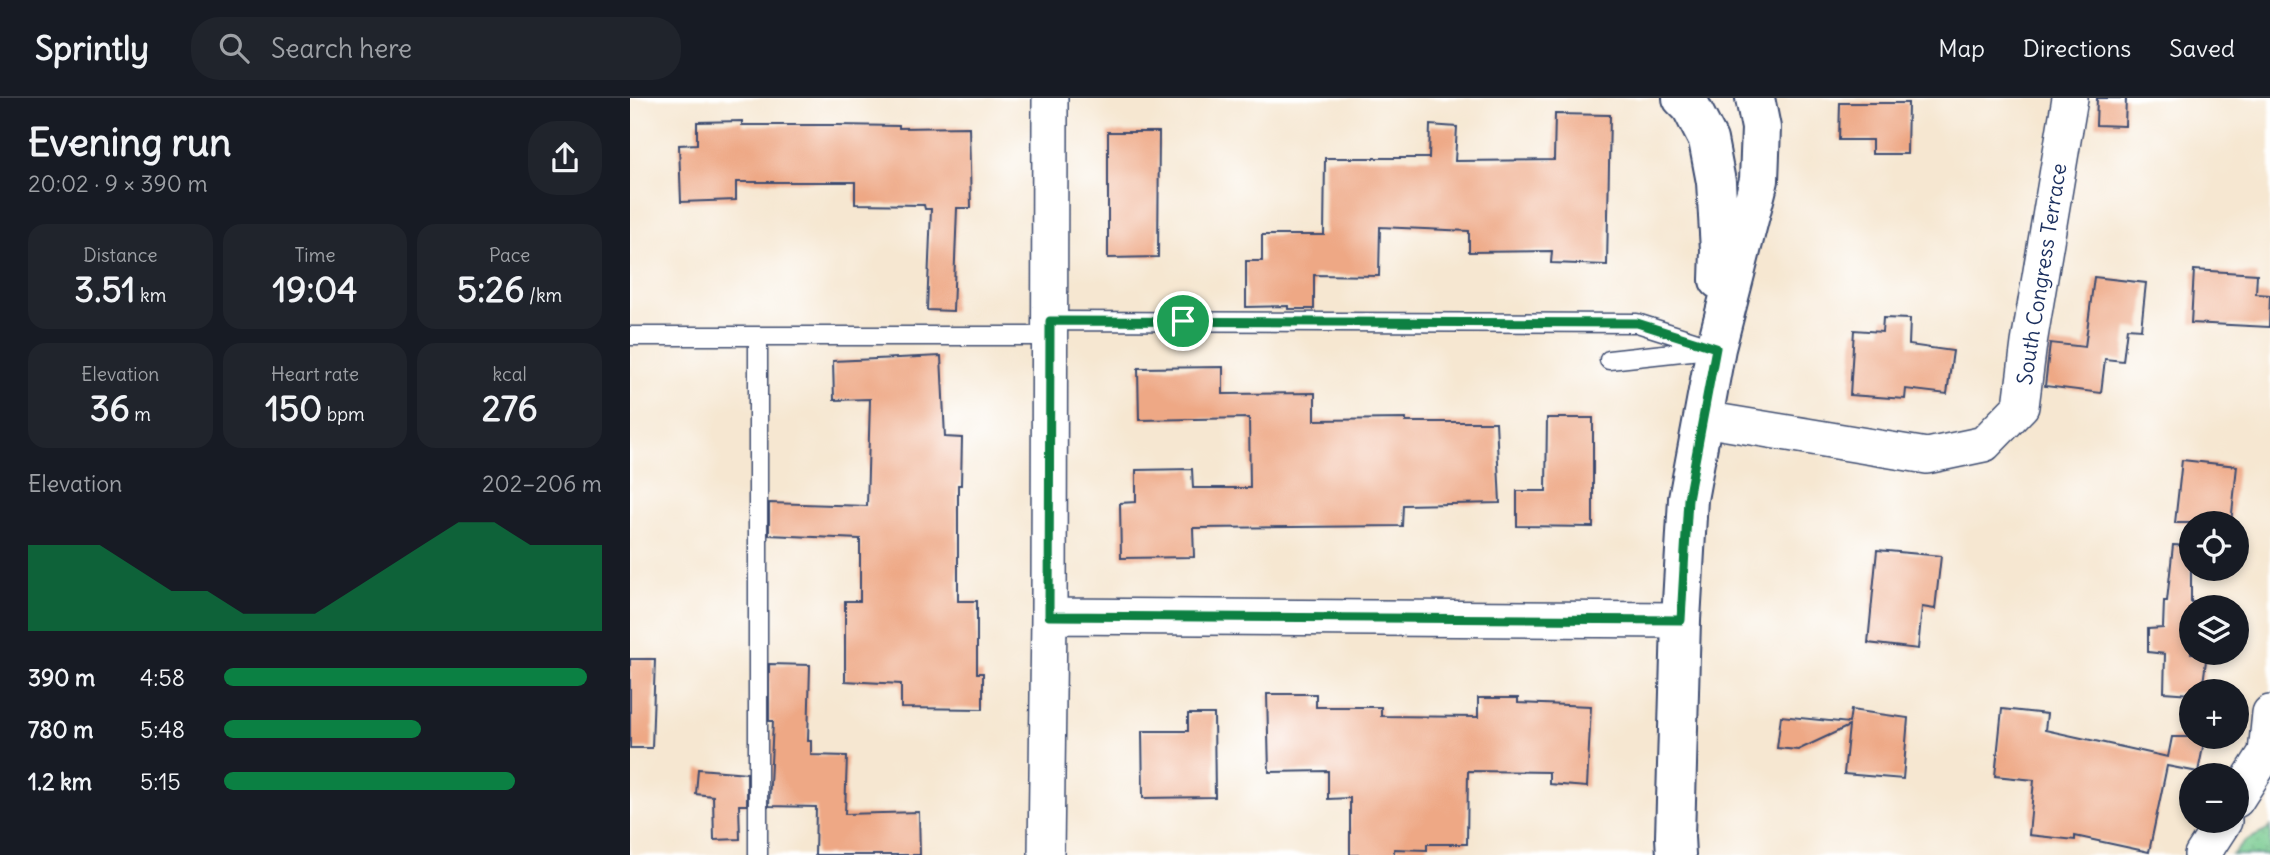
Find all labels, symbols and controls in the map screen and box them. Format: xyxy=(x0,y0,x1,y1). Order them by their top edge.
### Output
search box xyxy=(191,17,681,80)
text: Sprintly xyxy=(35,27,149,69)
icon: search xyxy=(215,29,253,67)
text: Search here xyxy=(271,32,412,65)
text: Map xyxy=(1938,33,1985,63)
text: Directions xyxy=(2023,33,2131,63)
text: Saved xyxy=(2169,33,2235,63)
text: Evening run xyxy=(28,119,231,166)
button: share xyxy=(528,121,602,195)
street label: South Congress Terrace xyxy=(2011,161,2072,387)
text: 20:02 · 9 × 390 m xyxy=(28,169,208,198)
text: Distance xyxy=(83,243,157,267)
text: Time xyxy=(294,243,336,267)
text: Pace xyxy=(489,243,530,267)
text: 3.51 xyxy=(74,267,135,311)
text: 19:04 xyxy=(272,267,358,311)
text: 5:26 xyxy=(457,267,524,311)
text: km xyxy=(135,283,166,307)
text: /km xyxy=(524,283,562,307)
pin xyxy=(1153,291,1213,351)
icon: arrive xyxy=(1164,302,1202,340)
text: Elevation xyxy=(81,362,159,386)
text: Heart rate xyxy=(271,362,359,386)
text: kcal xyxy=(493,362,527,386)
text: 36 xyxy=(90,386,130,430)
text: 150 xyxy=(265,386,322,430)
text: 276 xyxy=(482,386,538,430)
text: m xyxy=(130,402,151,426)
text: bpm xyxy=(322,402,365,426)
text: Elevation xyxy=(28,469,122,498)
text: 202–206 m xyxy=(482,469,602,498)
map controls xyxy=(2179,511,2249,833)
button: locate xyxy=(2179,511,2249,581)
button: layers xyxy=(2179,595,2249,665)
text: 390 m xyxy=(28,663,95,692)
text: 4:58 xyxy=(140,663,185,692)
button: + xyxy=(2179,679,2249,749)
text: 780 m xyxy=(28,715,93,744)
text: 5:48 xyxy=(140,715,185,744)
button: − xyxy=(2179,763,2249,833)
text: 1.2 km xyxy=(28,767,92,796)
text: 5:15 xyxy=(140,767,181,796)

